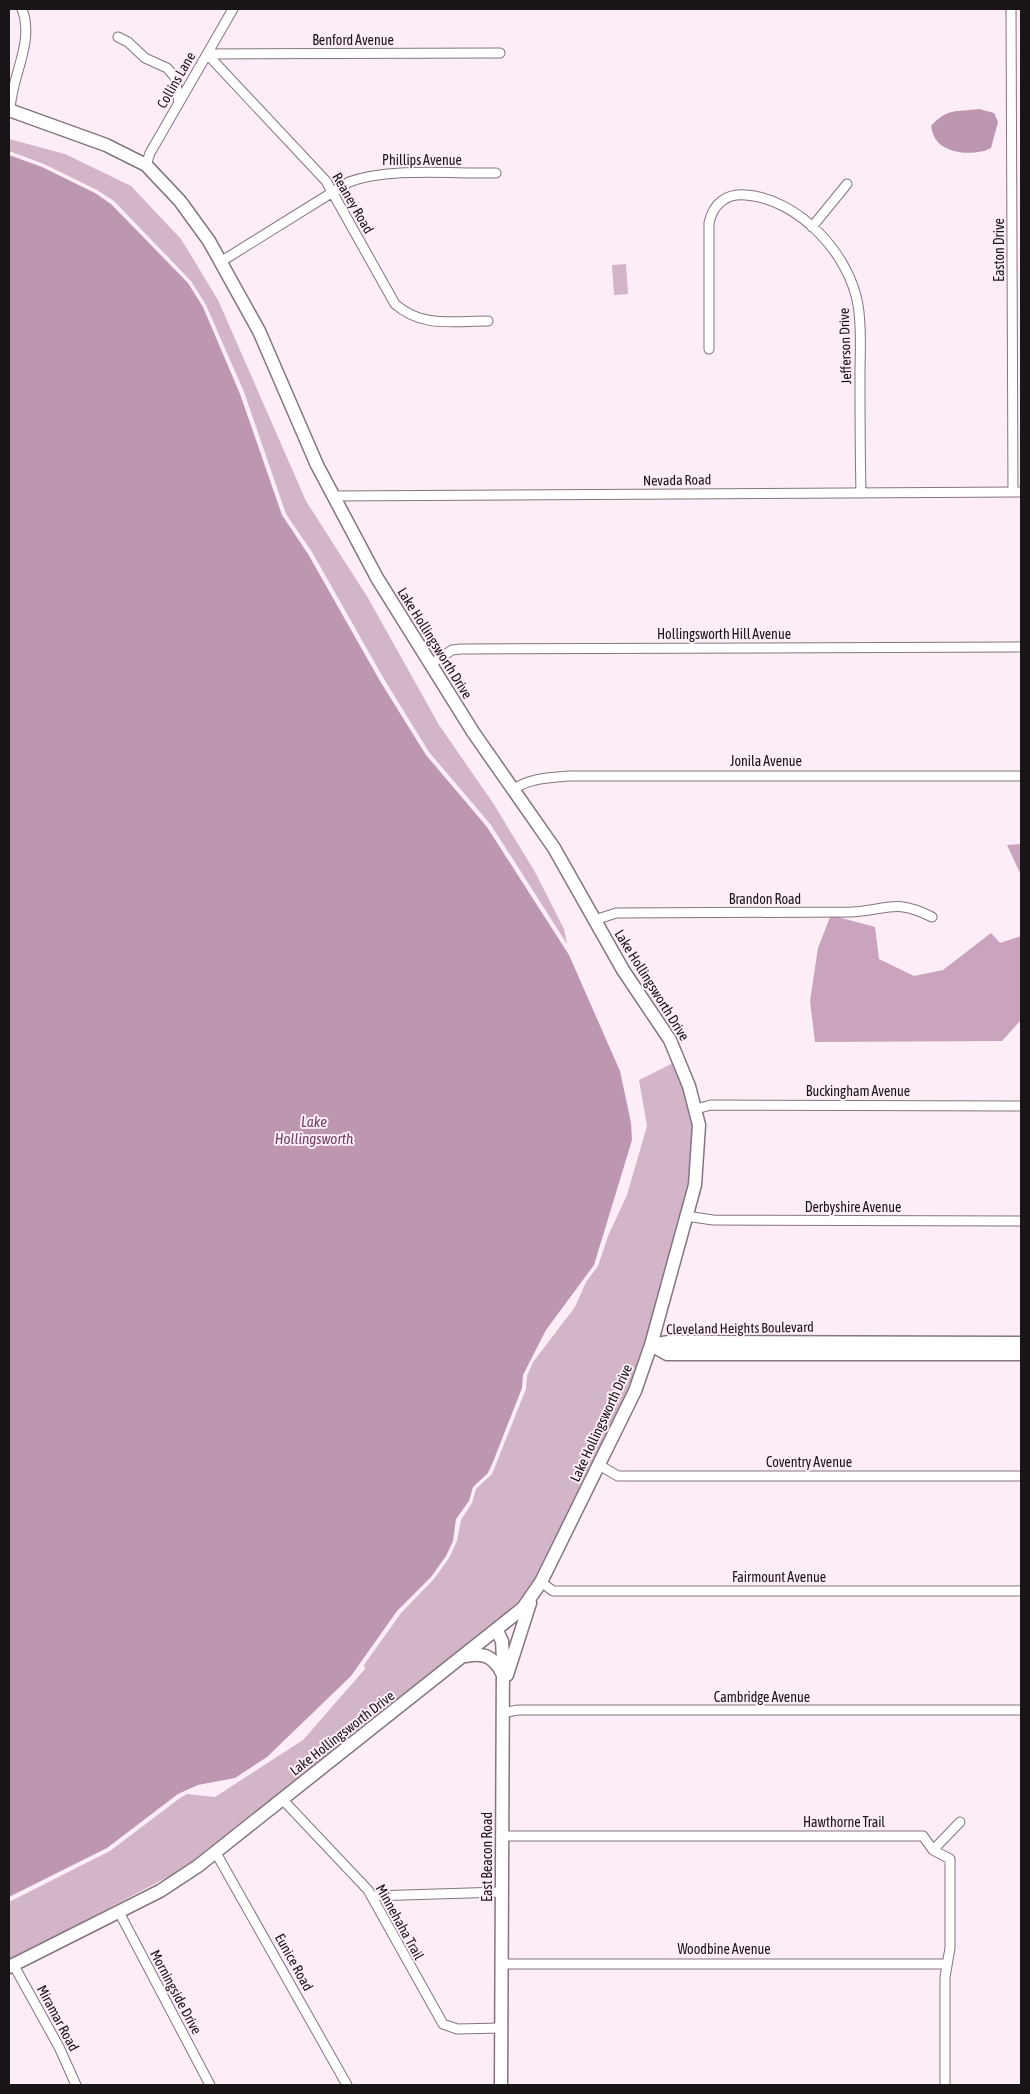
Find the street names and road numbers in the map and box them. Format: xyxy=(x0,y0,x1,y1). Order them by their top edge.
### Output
street label: Benford Avenue xyxy=(312,32,394,48)
street label: Collins Lane xyxy=(154,49,198,111)
street label: Phillips Avenue xyxy=(382,152,462,168)
street label: Reaney Road xyxy=(329,170,377,236)
street label: Easton Drive xyxy=(991,218,1007,282)
street label: Jefferson Drive xyxy=(836,308,854,384)
street label: Nevada Road xyxy=(643,471,711,489)
street label: Lake Hollingsworth Drive xyxy=(394,585,476,701)
street label: Hollingsworth Hill Avenue xyxy=(657,626,791,642)
street label: Jonila Avenue xyxy=(730,753,802,769)
street label: Brandon Road xyxy=(729,891,801,907)
street label: Lake Hollingsworth Drive xyxy=(611,927,693,1043)
street label: Buckingham Avenue xyxy=(806,1083,910,1099)
street label: Derbyshire Avenue xyxy=(805,1199,901,1215)
street label: Cleveland Heights Boulevard xyxy=(666,1319,814,1337)
street label: Lake Hollingsworth Drive xyxy=(567,1362,635,1484)
street label: Coventry Avenue xyxy=(766,1454,852,1470)
street label: Fairmount Avenue xyxy=(732,1569,826,1585)
street label: Lake Hollingsworth Drive xyxy=(287,1687,397,1779)
street label: Cambridge Avenue xyxy=(714,1689,810,1705)
street label: East Beacon Road xyxy=(479,1812,495,1902)
street label: Hawthorne Trail xyxy=(803,1814,885,1830)
street label: Minnehaha Trail xyxy=(373,1882,427,1963)
street label: Eunice Road xyxy=(272,1931,316,1993)
street label: Woodbine Avenue xyxy=(677,1941,771,1957)
street label: Morningside Drive xyxy=(147,1947,205,2037)
street label: Miramar Road xyxy=(34,1982,82,2054)

